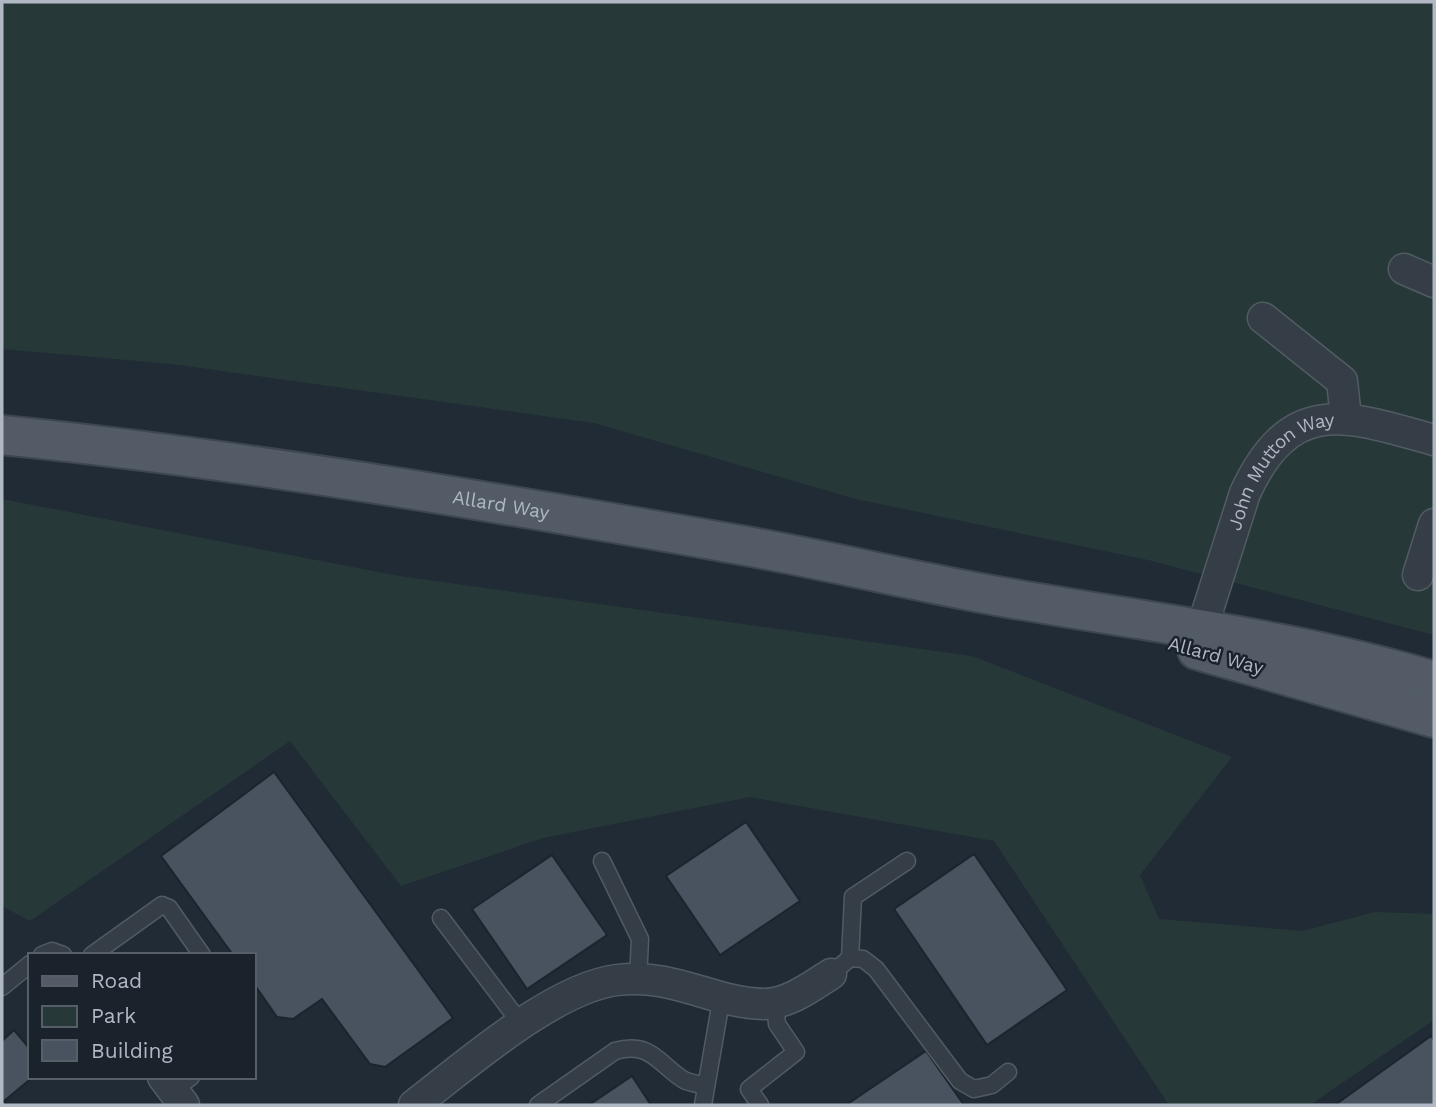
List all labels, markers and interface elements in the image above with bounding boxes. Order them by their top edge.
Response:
street label: John Mutton Way [1223,408,1335,533]
street label: Allard Way [451,485,551,524]
street label: Allard Way [1166,632,1266,679]
legend [28,953,256,1079]
text: Road [91,968,142,993]
text: Park [91,1003,136,1028]
text: Building [91,1038,173,1063]

